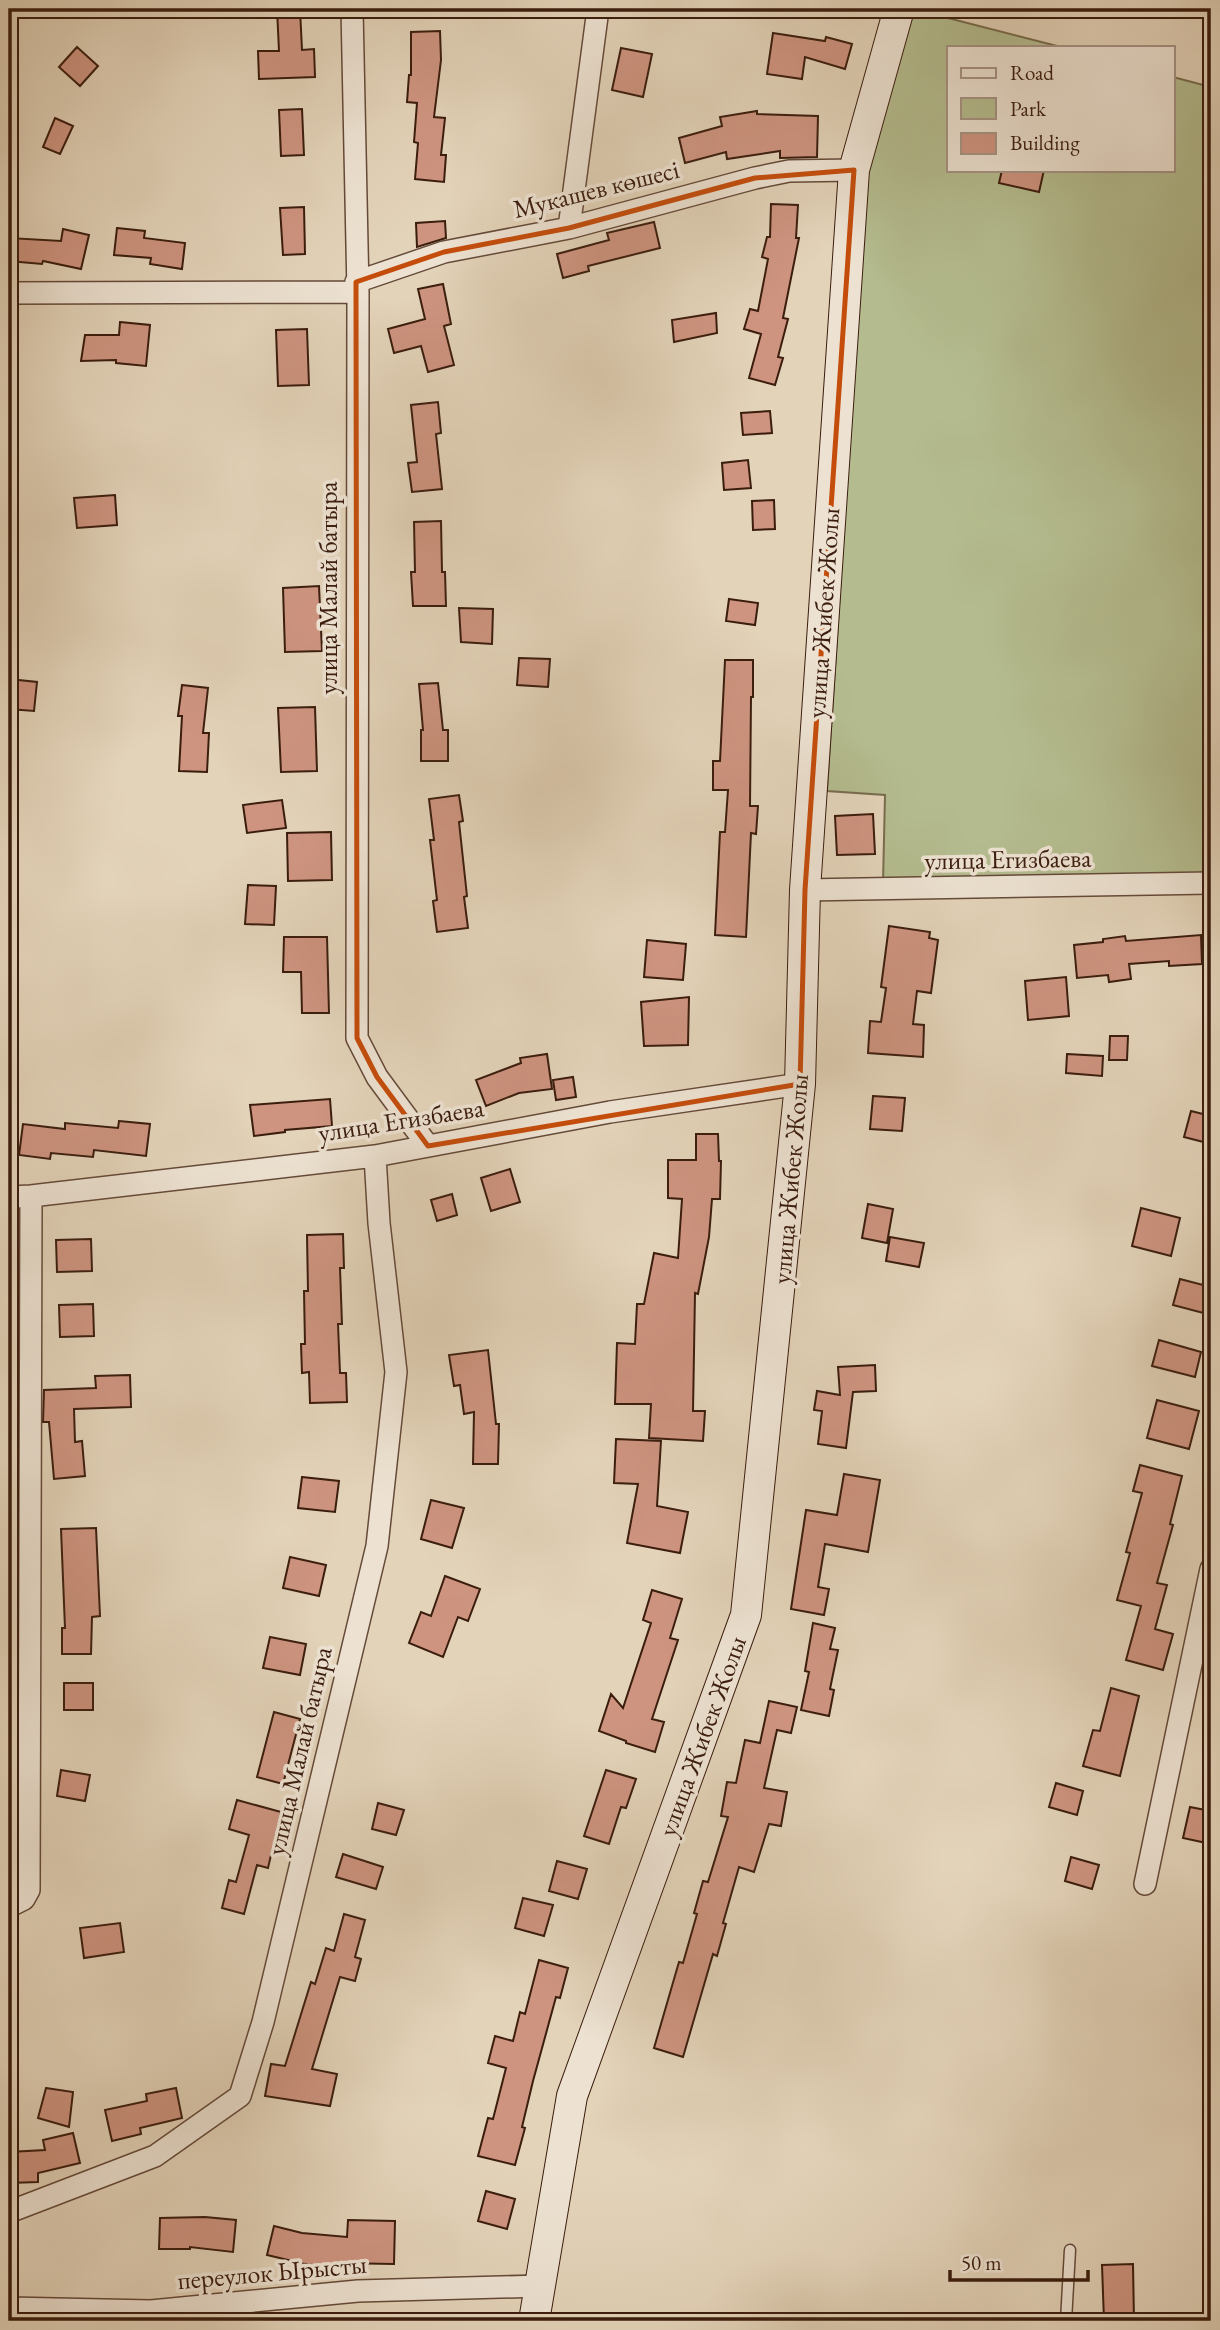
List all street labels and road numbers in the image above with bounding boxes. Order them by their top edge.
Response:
street label: Мукашев көшесі [509,152,683,226]
street label: улица Малай батыра [311,481,345,695]
street label: улица Жибек Жолы [799,507,847,719]
street label: улица Егизбаева [924,841,1092,877]
street label: улица Жибек Жолы [764,1072,816,1286]
street label: улица Егизбаева [316,1090,487,1150]
street label: улица Жибек Жолы [650,1631,754,1841]
street label: улица Малай батыра [258,1643,340,1859]
street label: переулок Ырысты [176,2247,368,2297]

